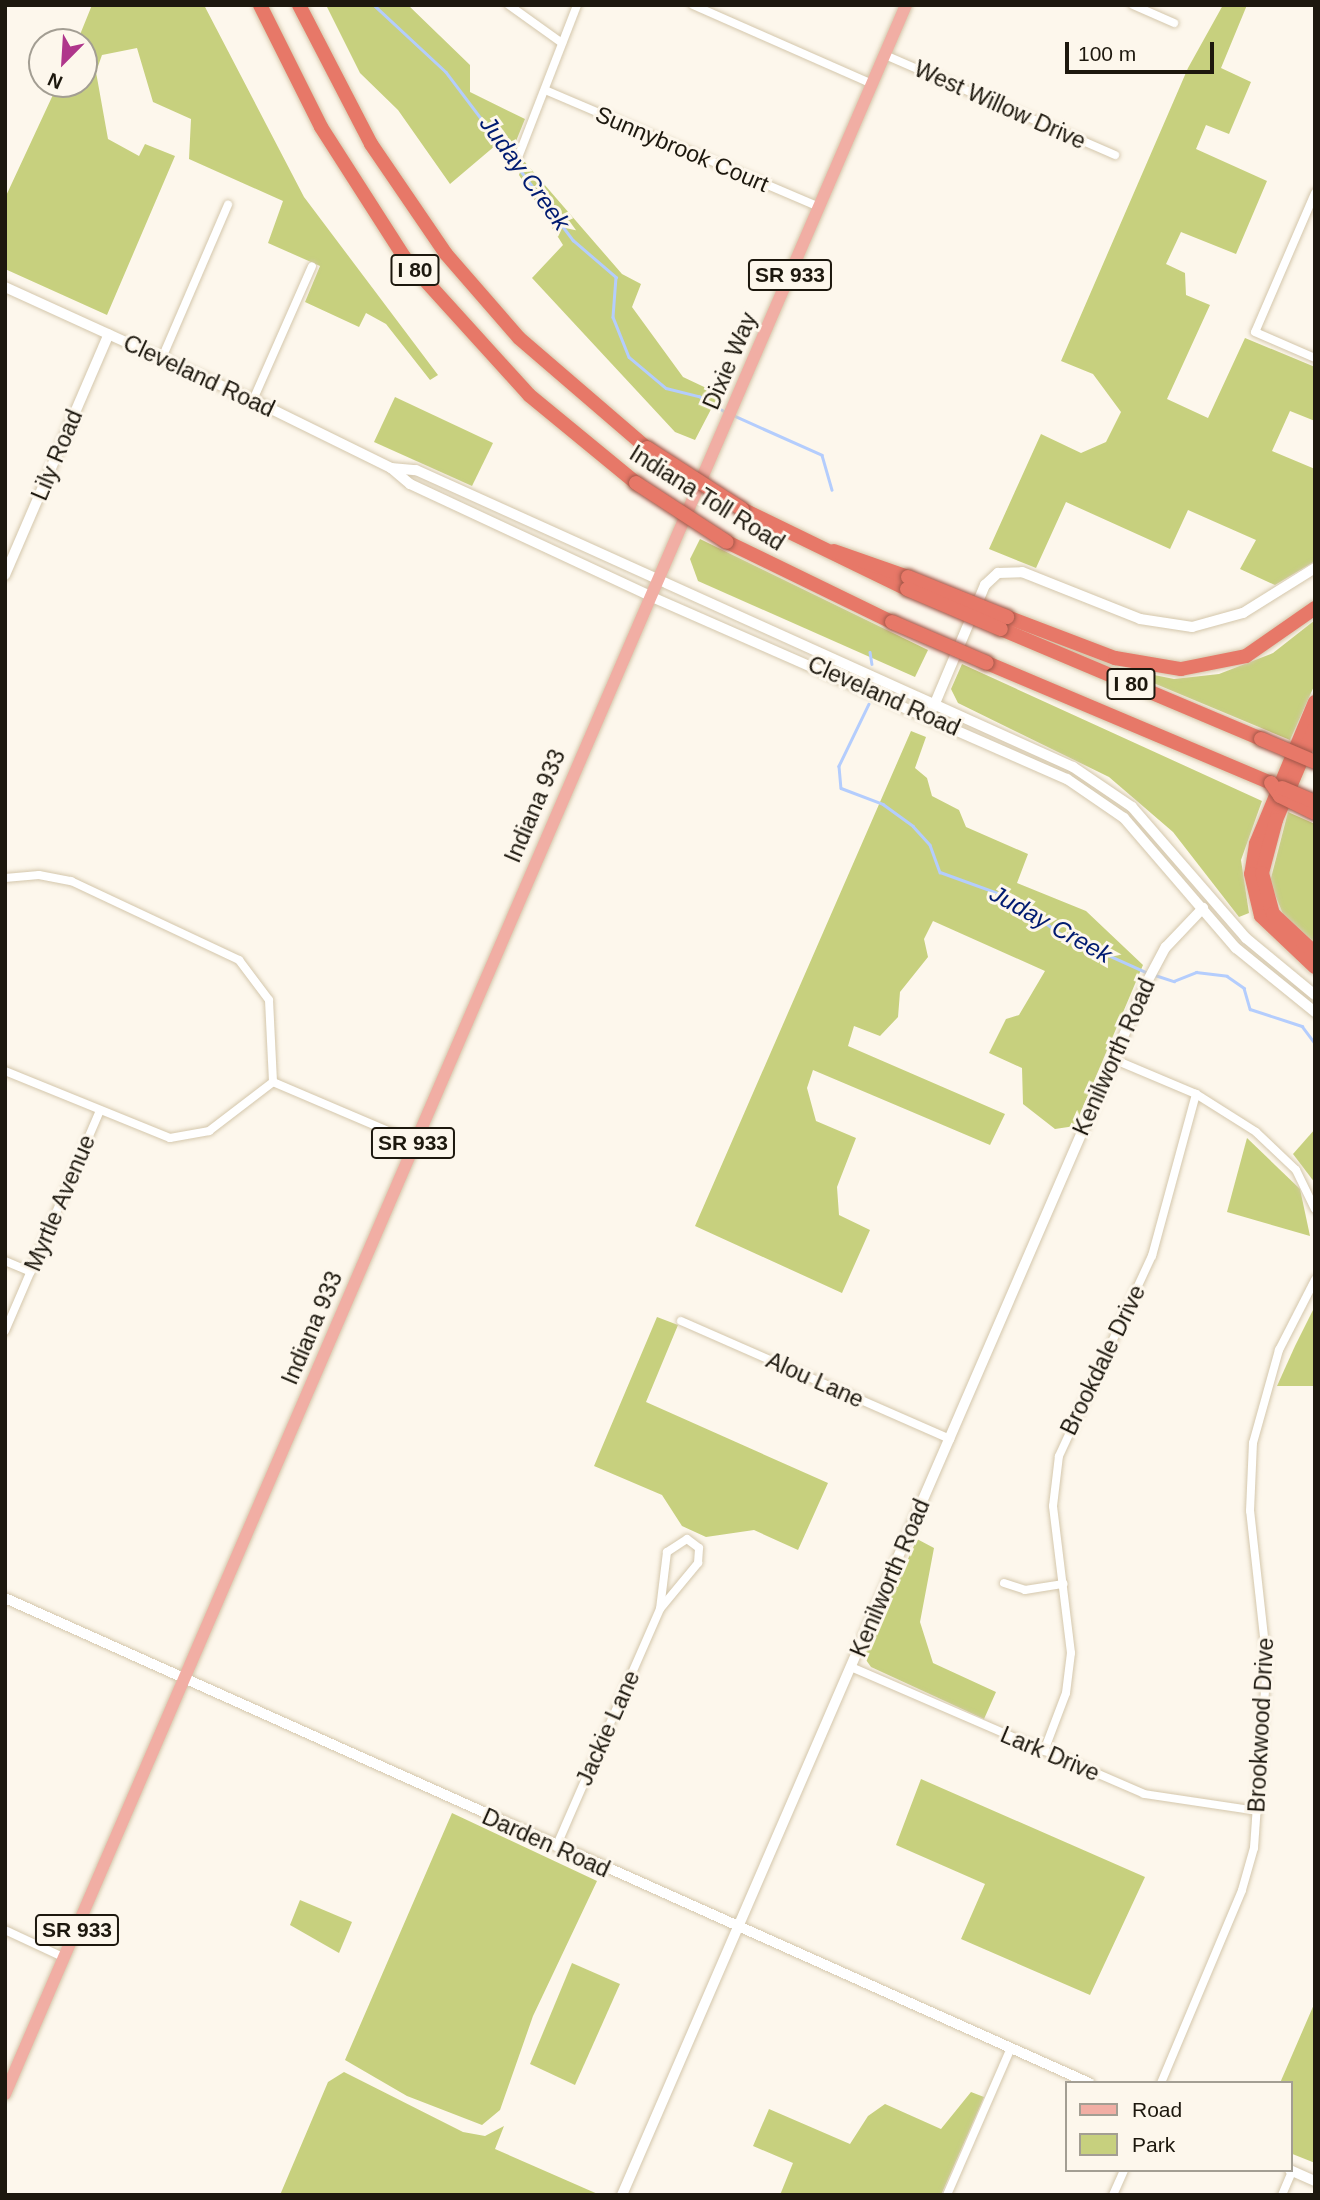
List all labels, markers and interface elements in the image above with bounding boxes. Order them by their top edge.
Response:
north arrow [28,28,98,98]
scale bar [1068,28,1217,72]
text: 100 m [1078,42,1136,65]
street label: West Willow Drive [910,55,1090,155]
text: N [45,68,66,93]
street label: Sunnybrook Court [591,100,773,198]
water label: Juday Creek [474,110,576,236]
road number: I 80 [389,252,441,288]
road number: SR 933 [746,258,834,292]
street label: Dixie Way [697,308,763,414]
street label: Cleveland Road [119,329,279,423]
street label: Lily Road [26,405,88,505]
street label: Indiana Toll Road [624,439,790,557]
street label: Cleveland Road [804,650,964,742]
road number: I 80 [1105,666,1157,702]
street label: Indiana 933 [499,745,571,867]
water label: Juday Creek [985,879,1117,969]
street label: Kenilworth Road [1067,974,1161,1140]
road number: SR 933 [369,1126,457,1160]
street label: Myrtle Avenue [19,1130,101,1276]
street label: Indiana 933 [276,1267,348,1389]
street label: Brookdale Drive [1055,1280,1151,1440]
street label: Alou Lane [762,1346,868,1414]
street label: Kenilworth Road [844,1495,936,1661]
street label: Brookwood Drive [1243,1637,1279,1813]
street label: Jackie Lane [570,1666,646,1790]
street label: Lark Drive [996,1721,1104,1787]
street label: Darden Road [478,1803,614,1883]
road number: SR 933 [33,1912,121,1948]
legend [1064,2081,1292,2172]
text: Road [1132,2098,1182,2121]
text: Park [1132,2133,1175,2156]

